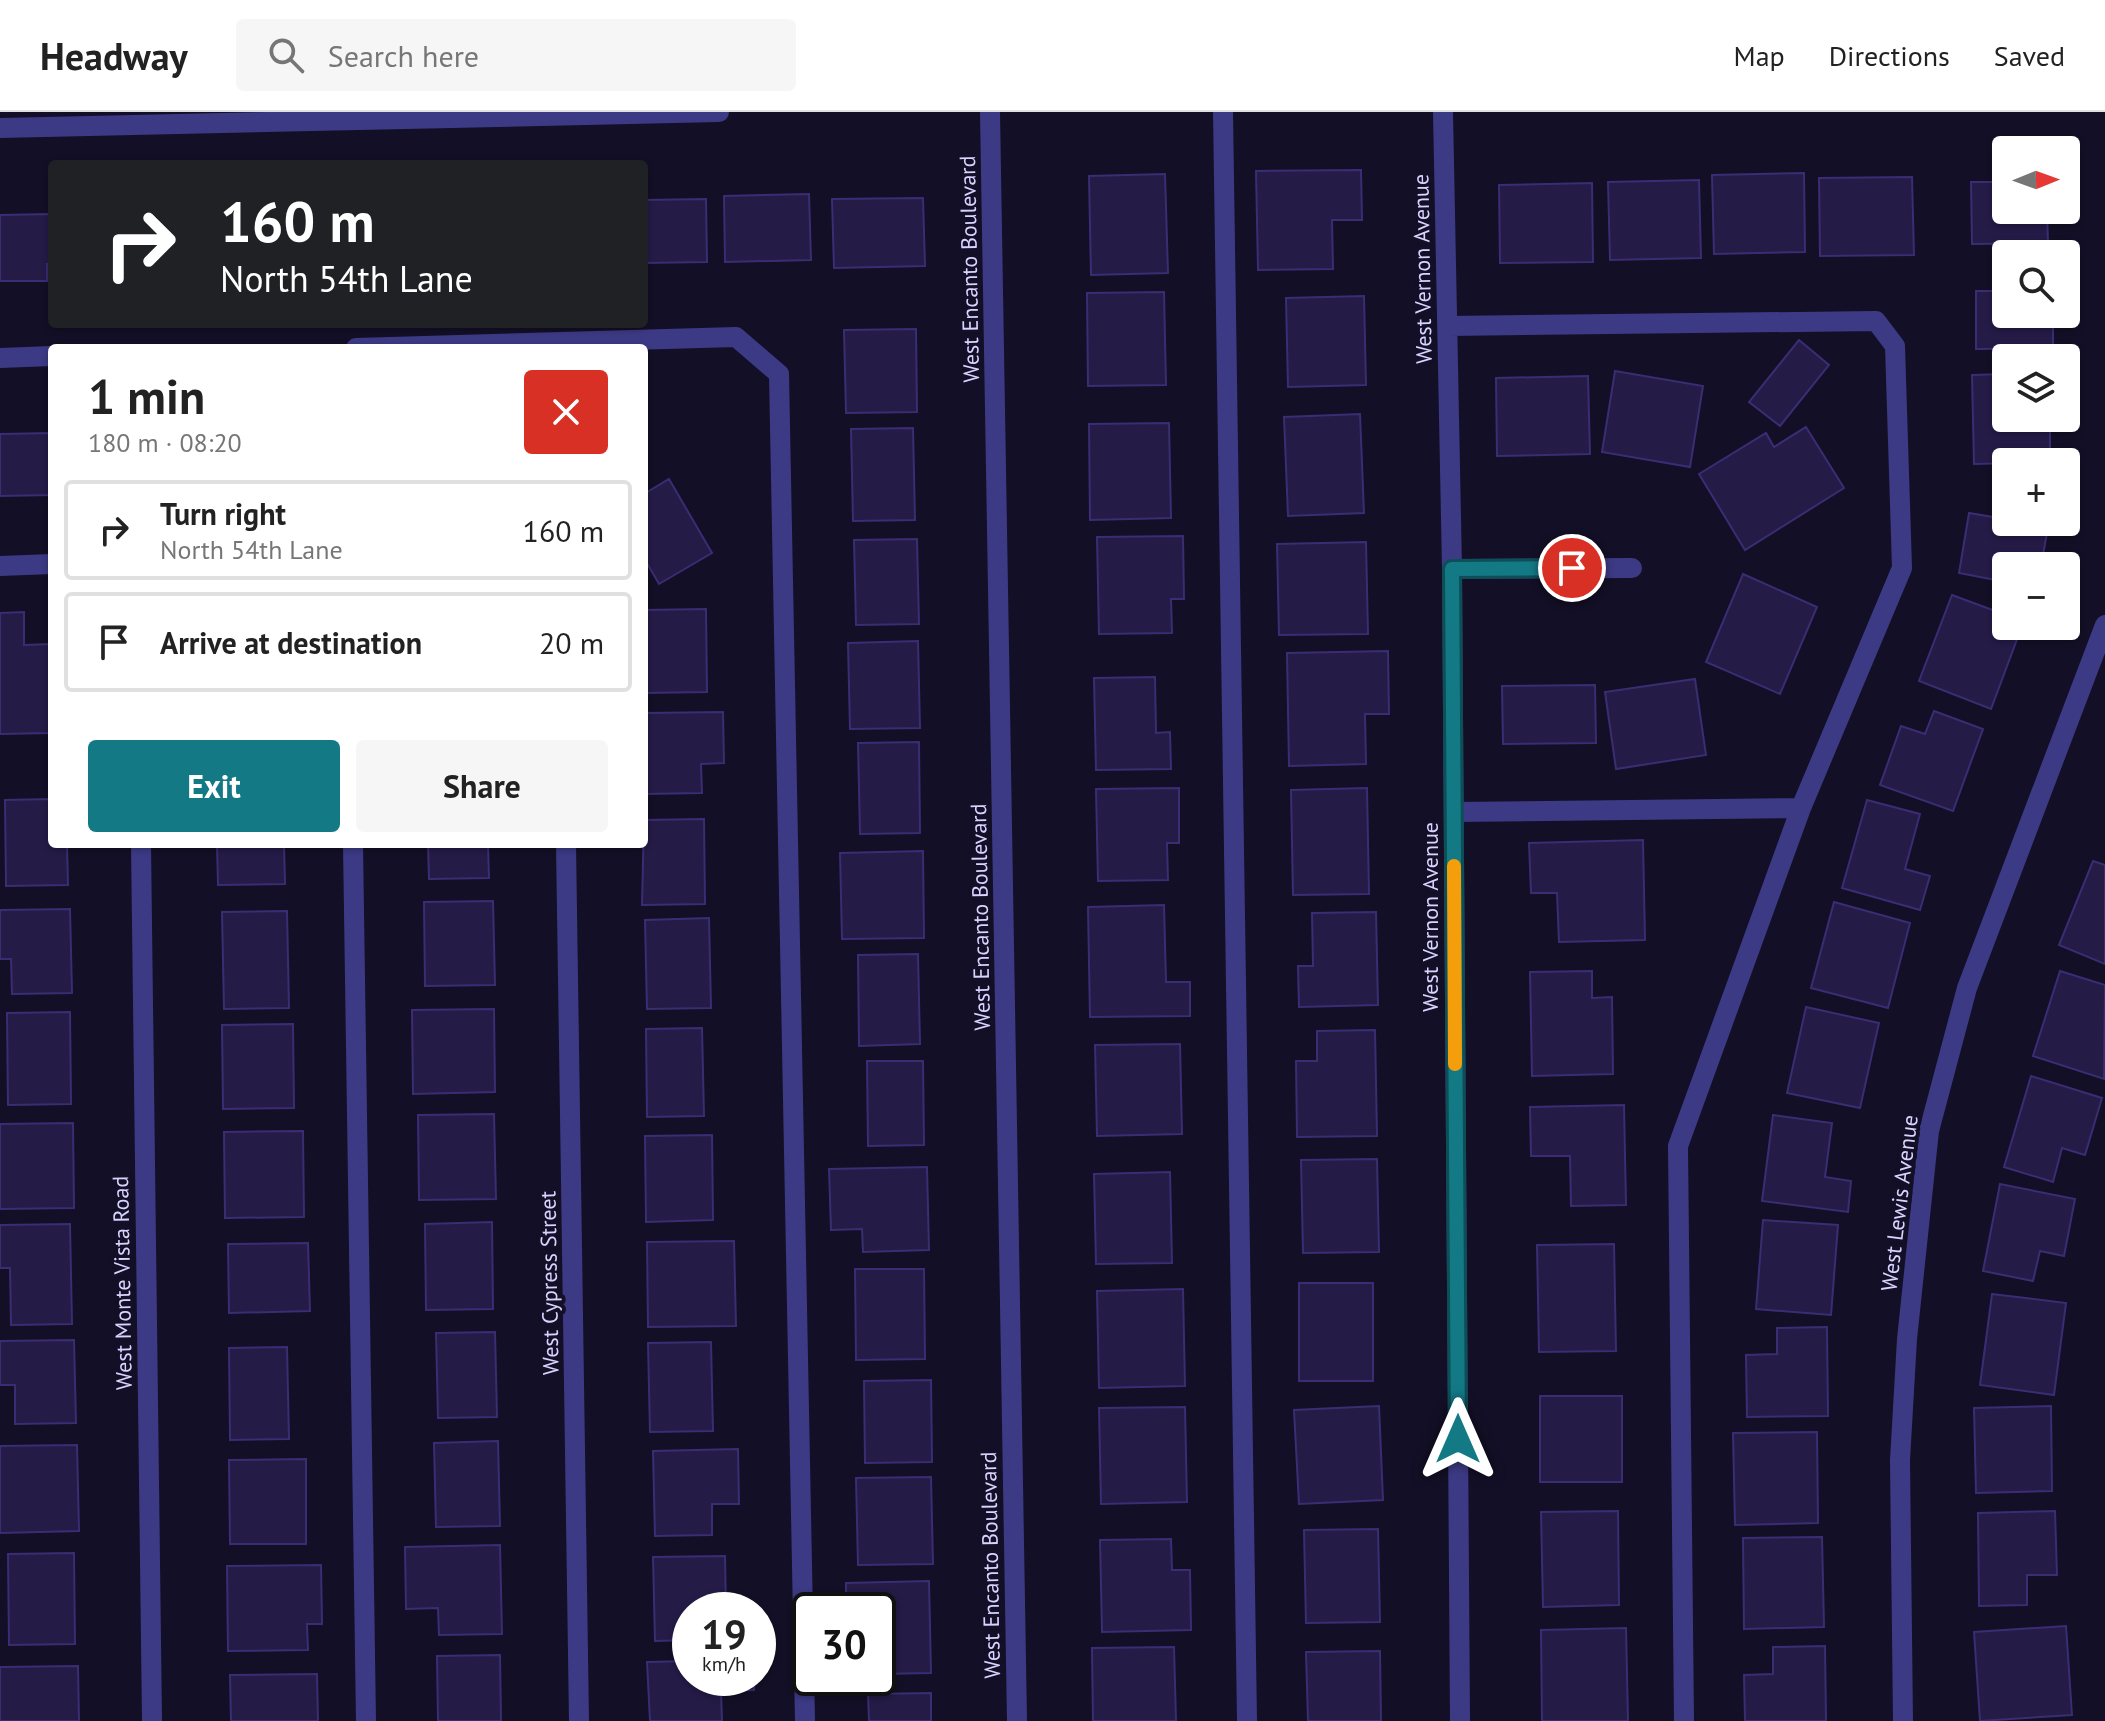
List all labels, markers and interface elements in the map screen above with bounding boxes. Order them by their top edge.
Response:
search box [236,19,796,91]
text: Headway [40,31,188,80]
icon: search [264,33,308,77]
text: Search here [328,36,479,75]
text: Map [1734,37,1785,74]
text: Directions [1829,37,1950,74]
text: Saved [1994,37,2065,74]
north arrow [1992,136,2080,224]
map controls [1992,136,2080,640]
street label: West Encanto Boulevard [953,155,985,383]
street label: West Vernon Avenue [1406,174,1438,364]
text: 160 m [220,185,375,257]
icon: right [88,192,192,296]
button: search [1992,240,2080,328]
text: North 54th Lane [220,255,473,302]
button: layers [1992,344,2080,432]
text: 1 min [88,365,205,427]
button: close [524,370,608,454]
text: 180 m · 08:20 [88,426,242,459]
button: + [1992,448,2080,536]
text: Turn right [160,494,286,533]
icon: right [92,508,136,552]
text: 160 m [523,511,604,550]
text: North 54th Lane [160,533,343,566]
pin [1538,534,1606,602]
icon: arrive [1550,546,1594,590]
button: − [1992,552,2080,640]
icon: arrive [92,620,136,664]
text: Arrive at destination [160,623,422,662]
text: 20 m [539,623,604,662]
button: Exit [88,740,340,832]
button: Share [356,740,608,832]
street label: West Encanto Boulevard [964,803,996,1031]
street label: West Vernon Avenue [1416,822,1444,1012]
street label: West Lewis Avenue [1874,1113,1924,1293]
street label: West Monte Vista Road [106,1176,138,1390]
street label: West Cypress Street [533,1190,565,1375]
position arrow [1416,1397,1500,1481]
street label: West Encanto Boulevard [974,1451,1006,1679]
speed limit sign: 30 [792,1592,896,1696]
text: 19 [701,1608,747,1660]
text: km/h [702,1651,746,1677]

